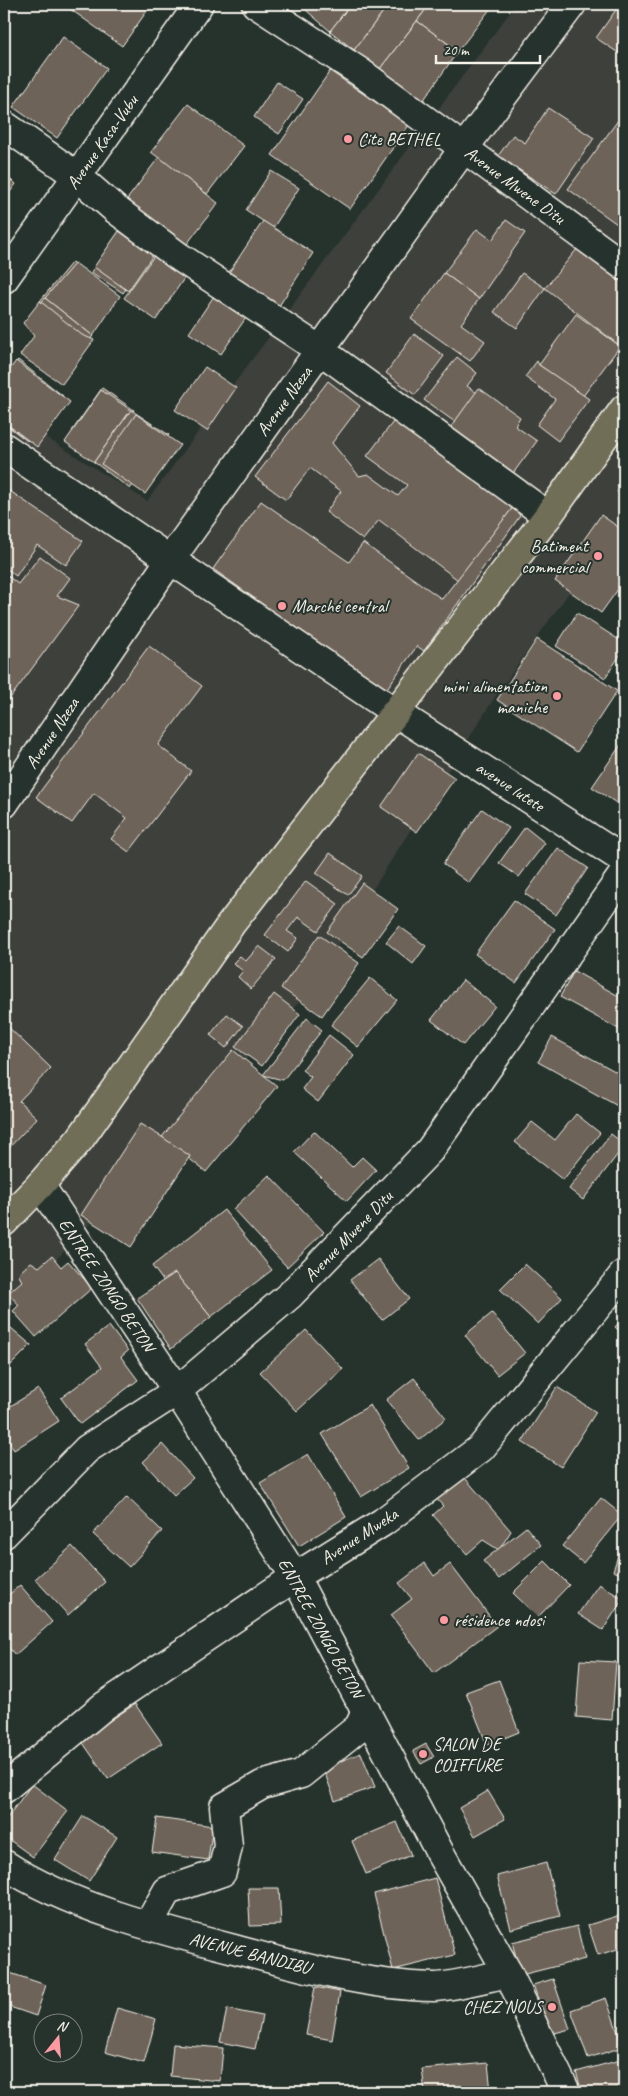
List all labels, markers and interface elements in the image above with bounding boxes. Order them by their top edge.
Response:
scale bar [436,32,539,64]
text: 20 m [443,41,470,60]
street label: Avenue Kasa-Vubu [61,89,143,193]
place label: Cite BETHEL [358,128,441,150]
marker: Cite BETHEL [342,133,354,145]
street label: Avenue Mwene Ditu [461,141,570,230]
street label: Avenue Nzeza [251,360,318,440]
place label: Batiment commercial [521,535,591,578]
marker: Batiment commercial [592,550,604,562]
place label: Marché central [292,595,390,617]
marker: Marché central [276,600,288,612]
place label: mini alimentation maniche [443,675,548,718]
marker: mini alimentation maniche [551,690,563,702]
street label: Avenue Nzeza [20,692,85,773]
street label: avenue lutete [471,756,549,817]
street label: Avenue Mwene Ditu [299,1185,398,1286]
street label: ENTREE ZONGO BETON [54,1214,161,1358]
street label: Avenue Mweka [316,1502,403,1569]
street label: ENTREE ZONGO BETON [273,1554,370,1704]
place label: résidence ndosi [454,1609,547,1631]
marker: résidence ndosi [438,1614,450,1626]
place label: SALON DE COIFFURE [433,1733,505,1776]
marker: SALON DE COIFFURE [417,1748,429,1760]
street label: AVENUE BANDIBU [187,1927,316,1979]
place label: CHEZ NOUS [463,1996,544,2018]
marker: CHEZ NOUS [546,2001,558,2013]
north arrow [32,2014,82,2064]
text: N [55,2017,71,2036]

